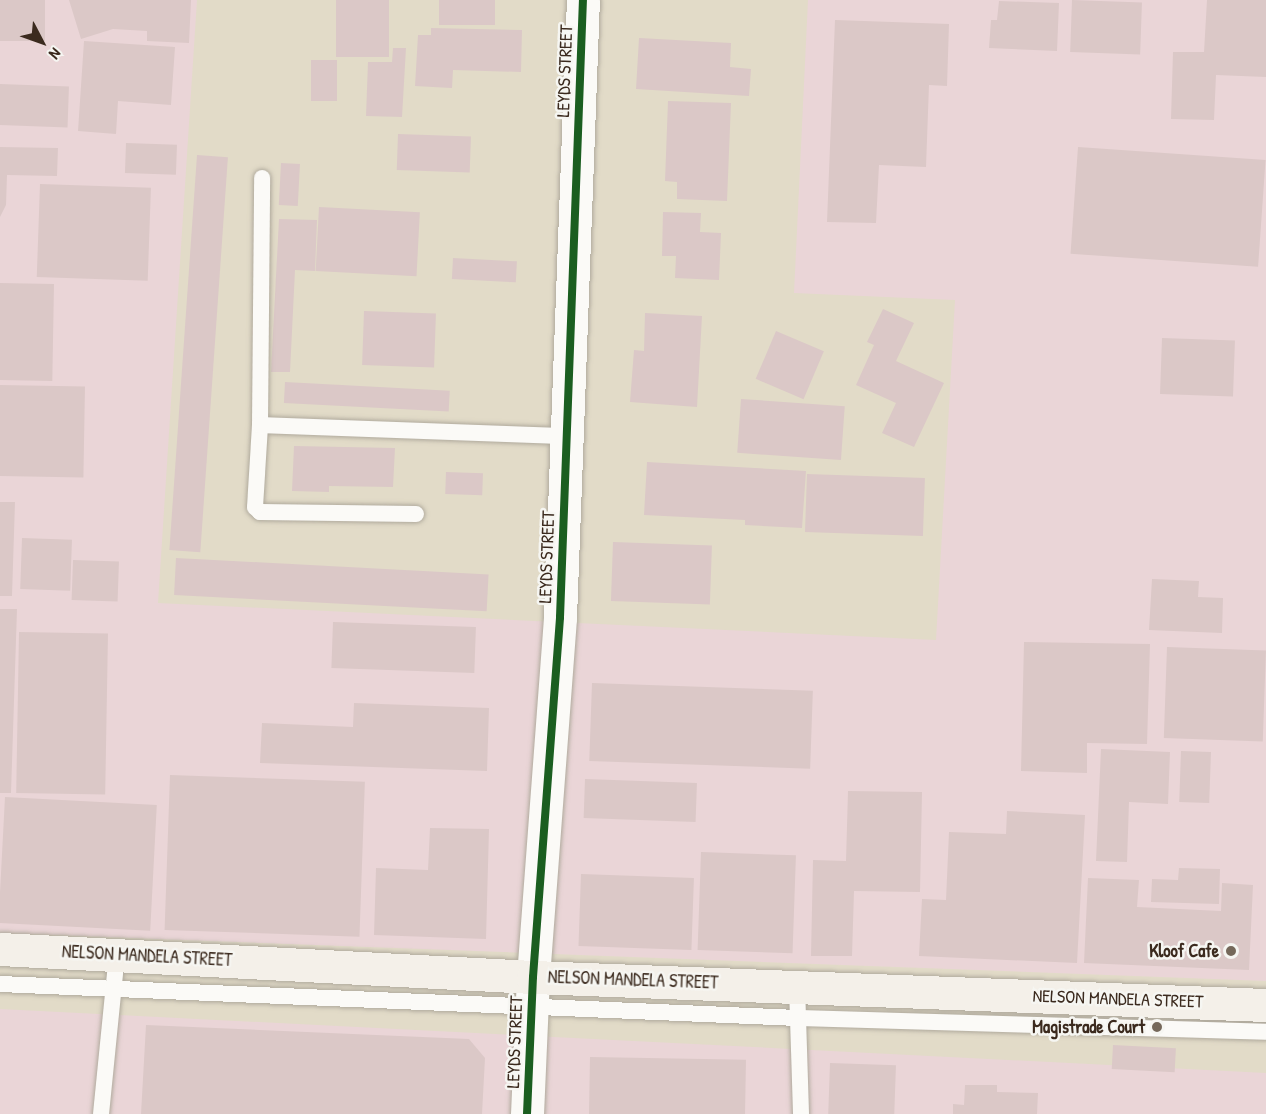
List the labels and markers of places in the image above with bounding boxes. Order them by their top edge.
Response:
place label: Kloof Cafe [1149,940,1219,962]
marker: Kloof Cafe [1224,944,1238,958]
place label: Magistrade Court [1032,1016,1145,1038]
marker: Magistrade Court [1150,1020,1164,1034]

